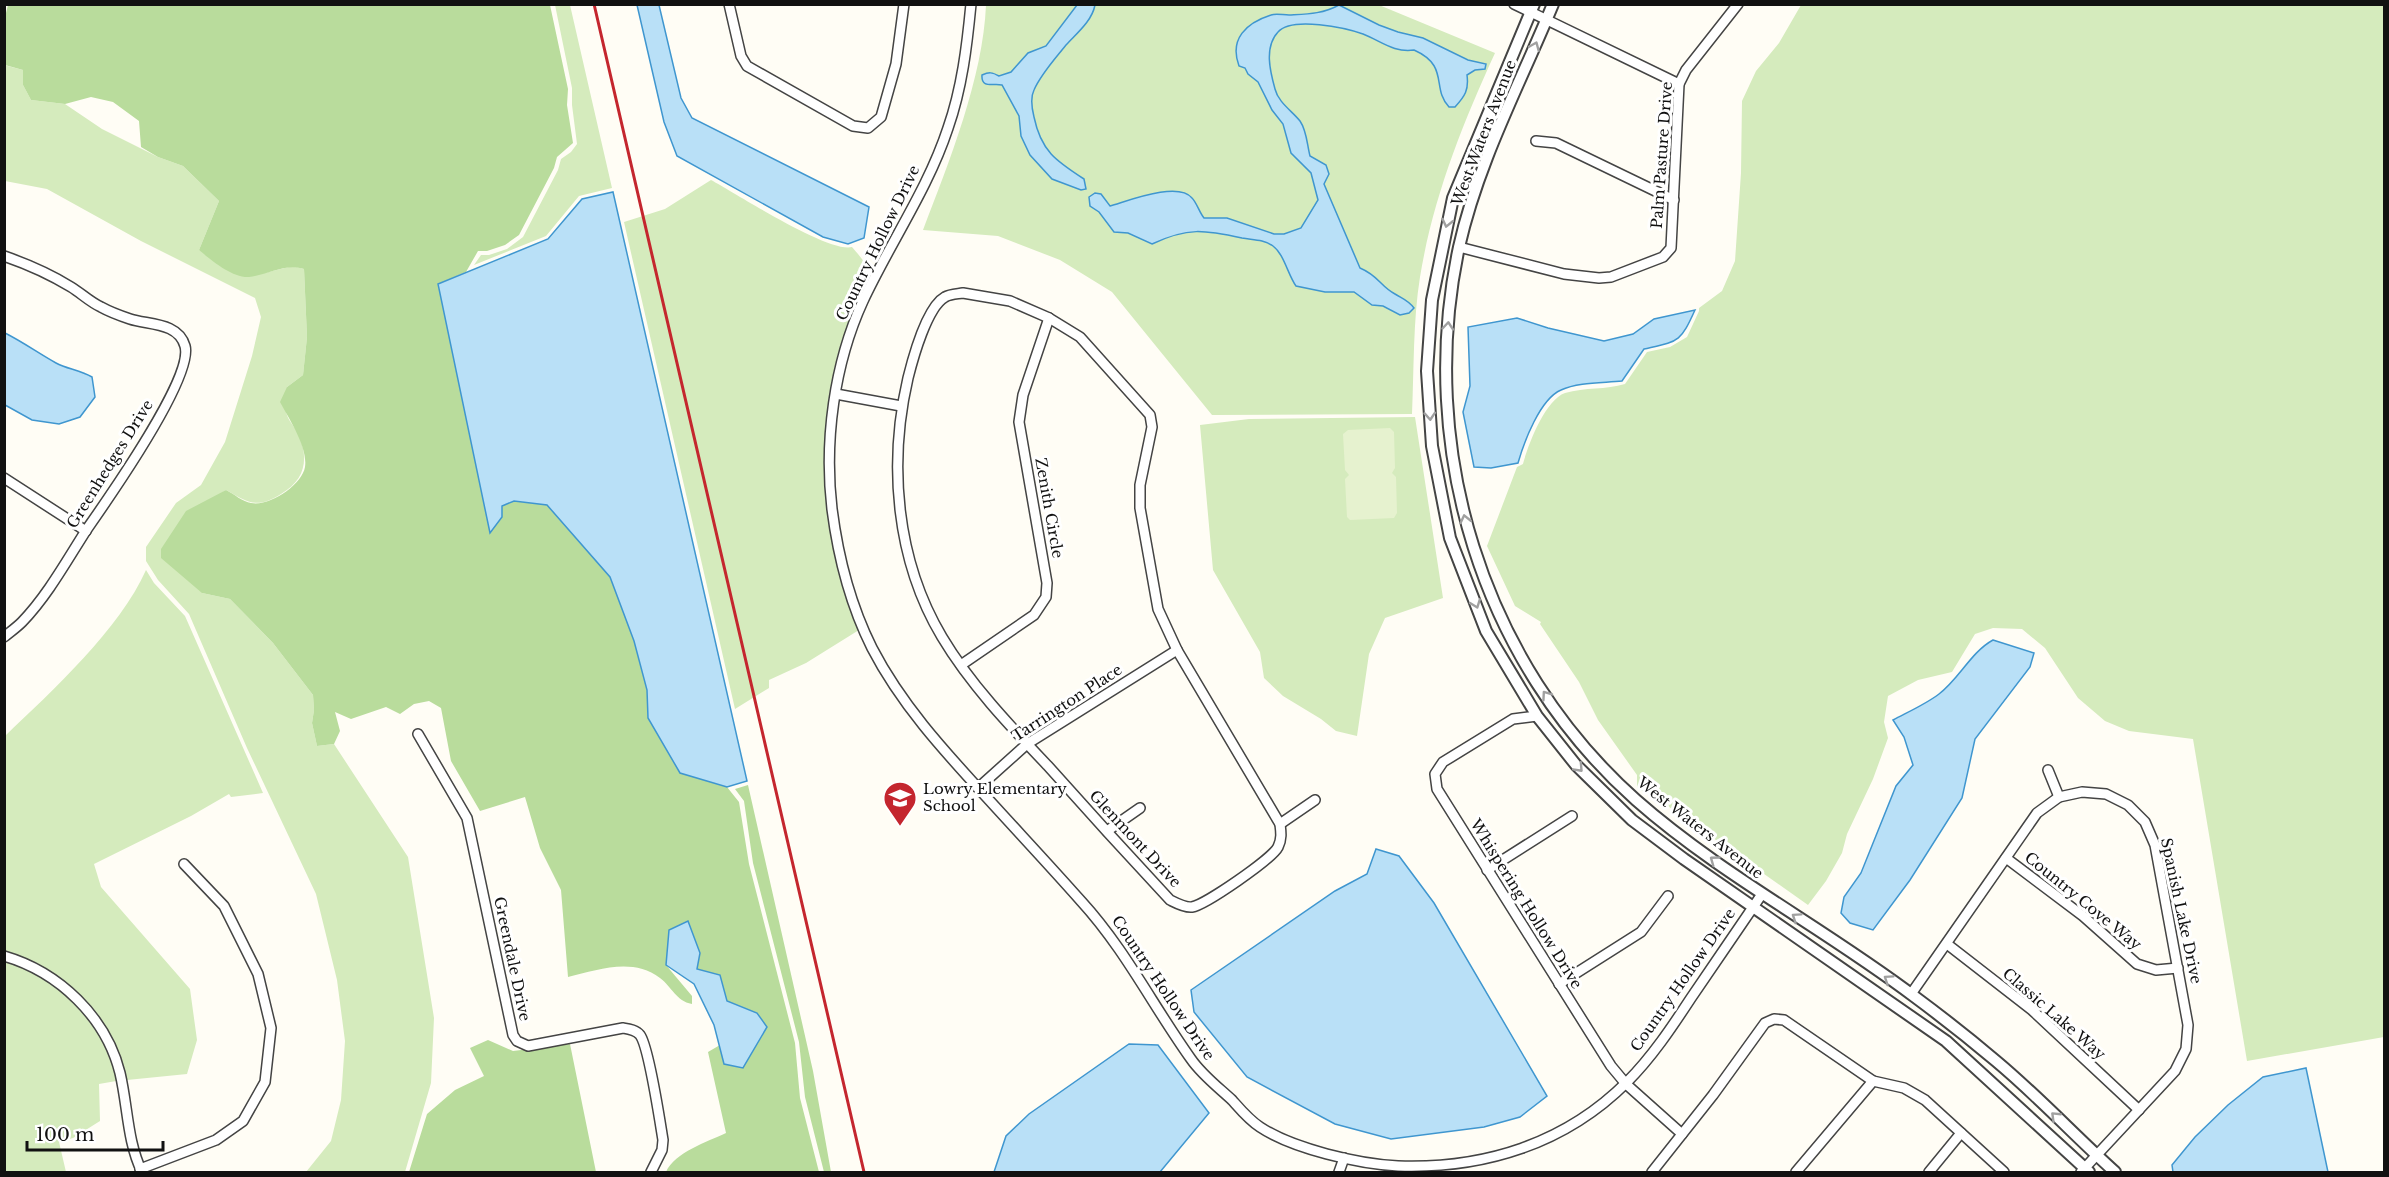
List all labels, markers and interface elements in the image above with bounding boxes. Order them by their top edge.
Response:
one-way arrow [1528,41,1540,52]
street label: West Waters Avenue [1447,57,1520,209]
street label: Palm Pasture Drive [1647,81,1676,229]
street label: Country Hollow Drive [832,162,923,324]
one-way arrow [1442,217,1455,227]
one-way arrow [1442,321,1455,330]
street label: Greenhedges Drive [62,396,157,532]
one-way arrow [1423,411,1436,420]
street label: Zenith Circle [1031,456,1068,560]
one-way arrow [1459,514,1472,524]
one-way arrow [1468,598,1481,609]
street label: Tarrington Place [1008,660,1125,745]
one-way arrow [1542,691,1553,702]
one-way arrow [1572,761,1583,772]
street label: West Waters Avenue [1633,772,1767,883]
place label: Lowry Elementary School [923,779,1067,815]
school or university icon: Lowry Elementary School [882,780,918,827]
street label: Glenmont Drive [1085,786,1185,891]
street label: Whispering Hollow Drive [1466,814,1587,992]
street label: Spanish Lake Drive [2157,836,2206,986]
street label: Country Cove Way [2021,848,2146,954]
one-way arrow [1710,856,1721,867]
street label: Greendale Drive [490,895,535,1023]
street label: Country Hollow Drive [1626,904,1739,1055]
street label: Country Hollow Drive [1108,912,1219,1064]
one-way arrow [1792,913,1803,924]
street label: Classic Lake Way [1999,964,2110,1064]
one-way arrow [1884,974,1894,986]
one-way arrow [2051,1112,2062,1123]
scale bar [27,1114,164,1152]
text: 100 m [36,1124,94,1146]

